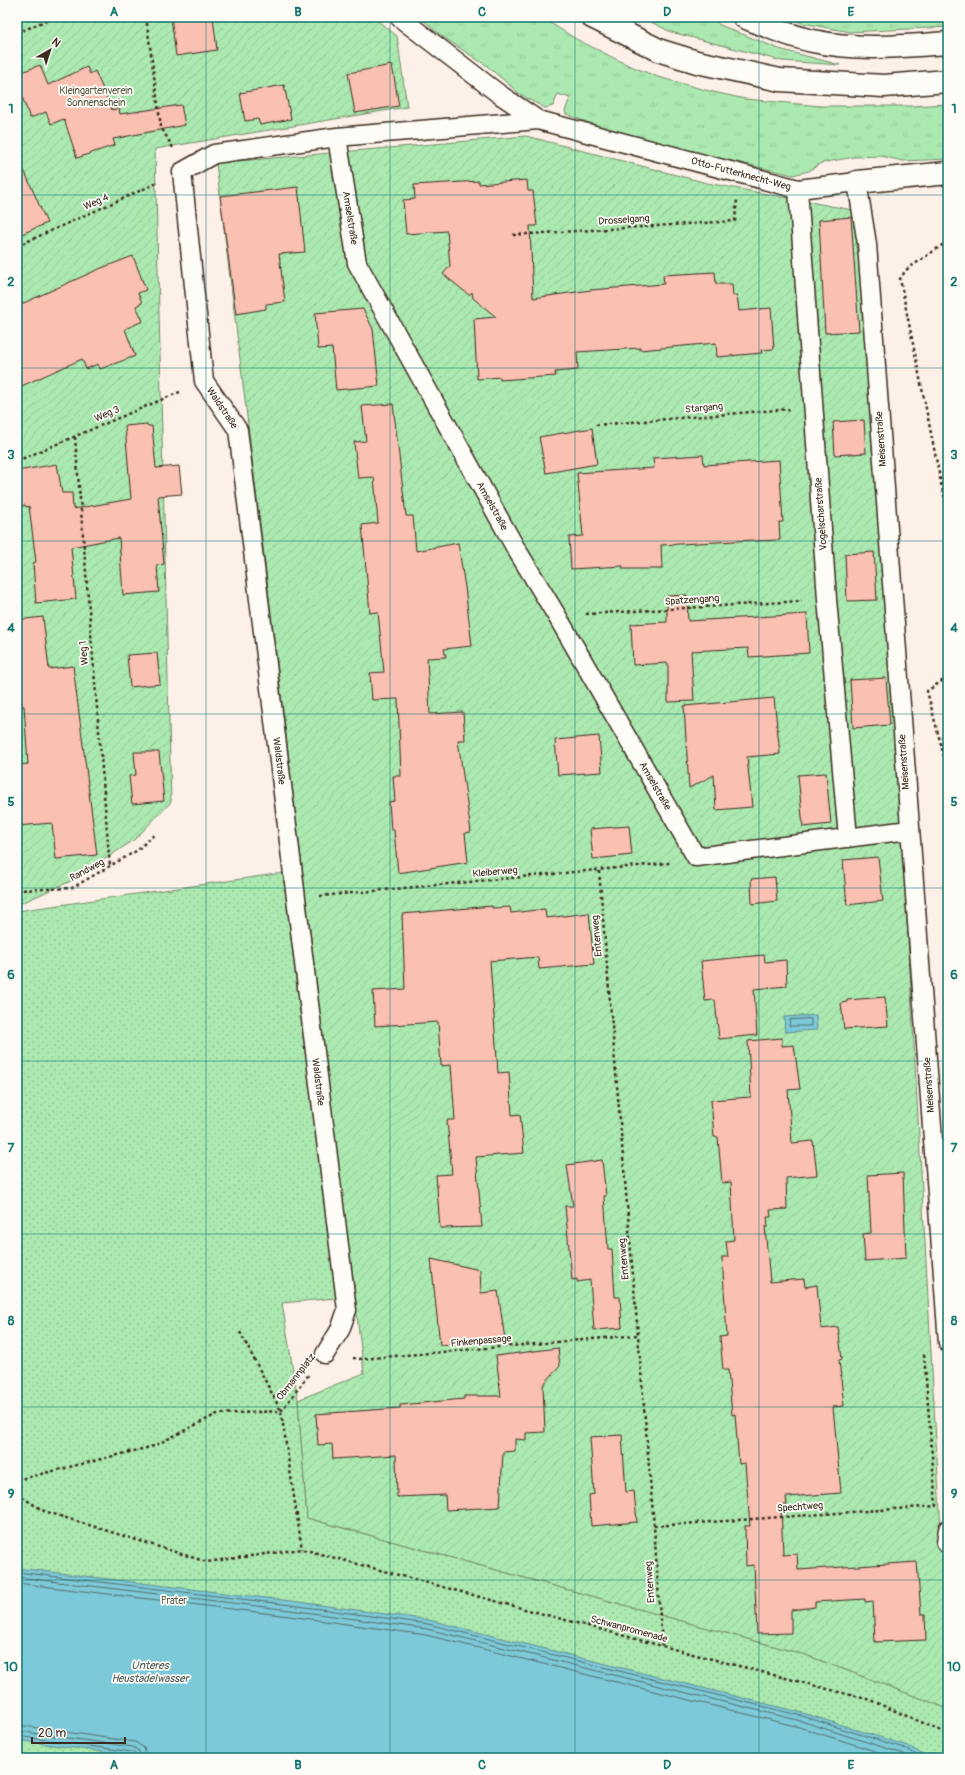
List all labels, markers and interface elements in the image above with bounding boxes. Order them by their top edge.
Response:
text: A [110,4,119,20]
text: B [294,4,302,20]
text: C [478,4,486,20]
text: D [663,4,671,20]
text: E [848,4,855,20]
north arrow [30,30,70,70]
text: N [49,35,63,50]
park label: Kleingartenverein Sonnenschein [59,85,133,109]
text: 1 [8,101,14,117]
text: 1 [951,101,957,117]
street label: Otto-Futterknecht-Weg [690,155,792,193]
street label: Amselstraße [340,190,360,246]
street label: Weg 4 [81,191,111,213]
street label: Drosselgang [598,212,650,228]
text: 2 [7,274,15,290]
text: 2 [950,274,958,290]
street label: Waldstraße [204,385,240,431]
street label: Stargang [684,400,724,416]
street label: Weg 3 [93,403,122,425]
street label: Meisenstraße [873,411,889,467]
text: 3 [7,447,15,463]
text: 3 [950,447,958,463]
street label: Vogelscharstraße [812,477,830,551]
street label: Amselstraße [474,480,510,533]
street label: Spatzengang [664,592,720,608]
text: 4 [7,620,15,636]
text: 4 [950,620,958,636]
street label: Weg 1 [77,640,91,666]
street label: Meisenstraße [896,734,912,790]
street label: Waldstraße [270,737,288,785]
street label: Amselstraße [636,760,674,812]
text: 5 [7,794,15,810]
text: 5 [950,794,958,810]
street label: Randweg [68,856,106,884]
street label: Kleiberweg [472,864,518,880]
street label: Entenweg [589,915,605,957]
text: 6 [7,967,15,983]
text: 6 [950,967,958,983]
street label: Meisenstraße [921,1057,937,1113]
street label: Waldstraße [309,1058,327,1106]
text: 7 [8,1140,15,1156]
text: 7 [951,1140,958,1156]
street label: Entenweg [616,1238,632,1280]
text: 8 [8,1313,15,1329]
text: 8 [951,1313,958,1329]
street label: Finkenpassage [450,1332,512,1350]
street label: Obmannplatz [274,1351,318,1403]
text: 9 [8,1486,15,1502]
text: 9 [951,1486,958,1502]
street label: Spechtweg [777,1499,823,1515]
street label: Entenweg [643,1561,657,1603]
park label: Prater [161,1595,187,1607]
street label: Schwanpromenade [589,1613,669,1645]
text: 10 [4,1659,18,1675]
water label: Unteres Heustadelwasser [111,1659,191,1685]
text: 10 [947,1659,961,1675]
scale bar [32,1719,125,1745]
text: 20 m [38,1726,67,1741]
text: A [110,1757,119,1773]
text: B [294,1757,302,1773]
text: C [478,1757,486,1773]
text: D [663,1757,671,1773]
text: E [848,1757,855,1773]

